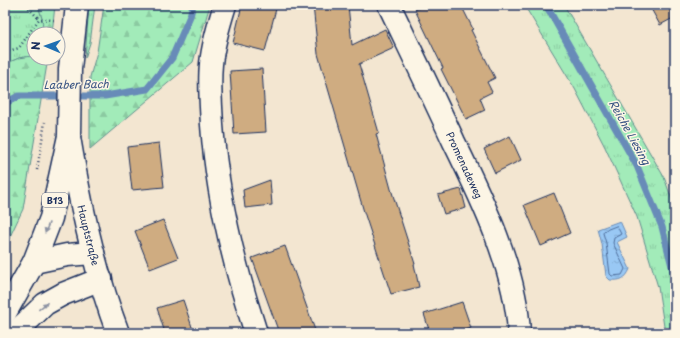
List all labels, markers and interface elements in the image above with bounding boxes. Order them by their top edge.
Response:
north arrow [26,26,66,66]
text: N [27,41,44,50]
water label: Laaber Bach [43,75,109,93]
water label: Reiche Liesing [605,96,655,168]
street label: Promenadeweg [443,129,487,201]
road number: B13 [42,193,68,207]
street label: Hauptstraße [74,203,104,267]
one-way arrow [44,223,50,235]
one-way arrow [38,302,49,310]

